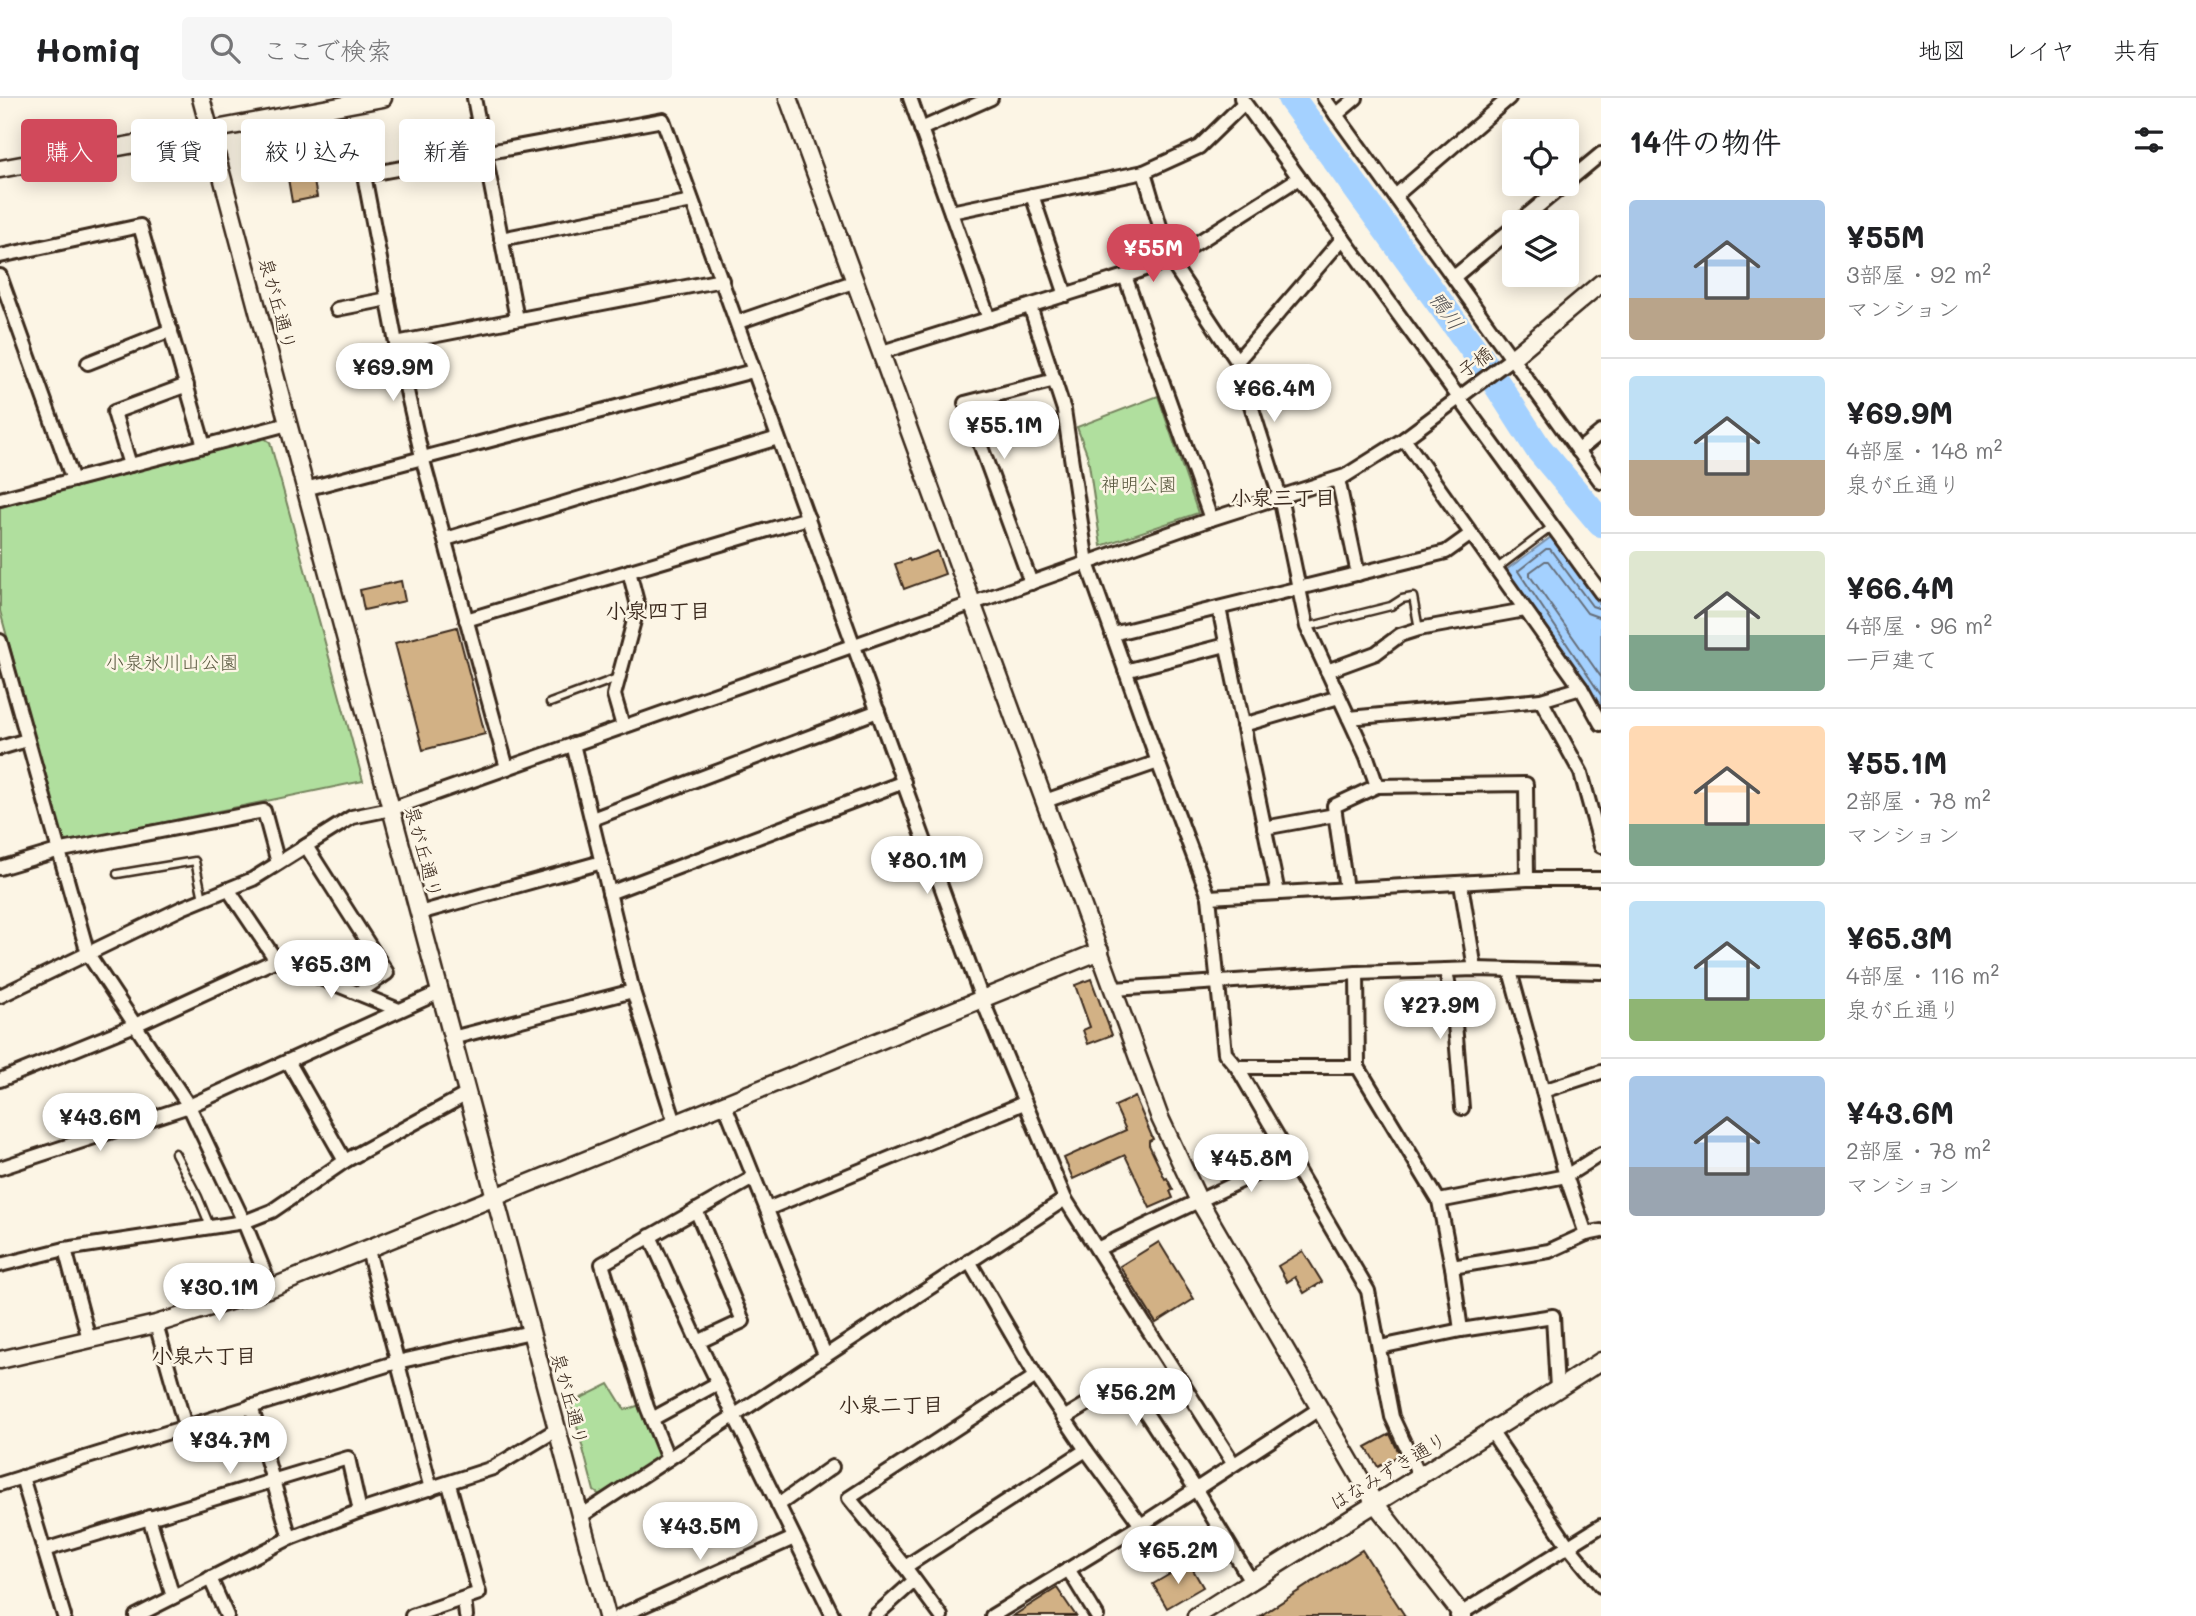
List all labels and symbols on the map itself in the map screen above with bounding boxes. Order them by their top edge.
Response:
pin: ¥55M [1112,225,1194,284]
street label: 泉が丘通り [254,255,303,353]
water label: 鴨川 [1424,285,1470,335]
street label: 子橋 [1452,340,1497,383]
pin: ¥69.9M [336,344,450,403]
pin: ¥66.4M [1217,364,1331,424]
pin: ¥55.1M [947,402,1061,461]
park label: 神明公園 [1101,471,1177,496]
district label: 小泉三丁目 [1231,483,1336,510]
district label: 小泉四丁目 [606,596,711,623]
park label: 小泉氷川山公園 [105,649,239,674]
street label: 泉が丘通り [400,803,449,901]
pin: ¥80.1M [870,836,984,896]
pin: ¥65.3M [274,940,388,1000]
pin: ¥27.9M [1383,982,1497,1041]
pin: ¥43.6M [43,1094,157,1153]
pin: ¥45.8M [1194,1134,1308,1194]
pin: ¥30.1M [162,1264,276,1323]
district label: 小泉六丁目 [152,1341,257,1368]
street label: 泉が丘通り [546,1350,595,1448]
pin: ¥56.2M [1079,1368,1193,1428]
district label: 小泉二丁目 [839,1390,944,1417]
pin: ¥34.7M [173,1416,287,1476]
street label: はなみずき通り [1325,1426,1451,1515]
pin: ¥43.5M [643,1502,757,1562]
pin: ¥65.2M [1121,1526,1235,1586]

